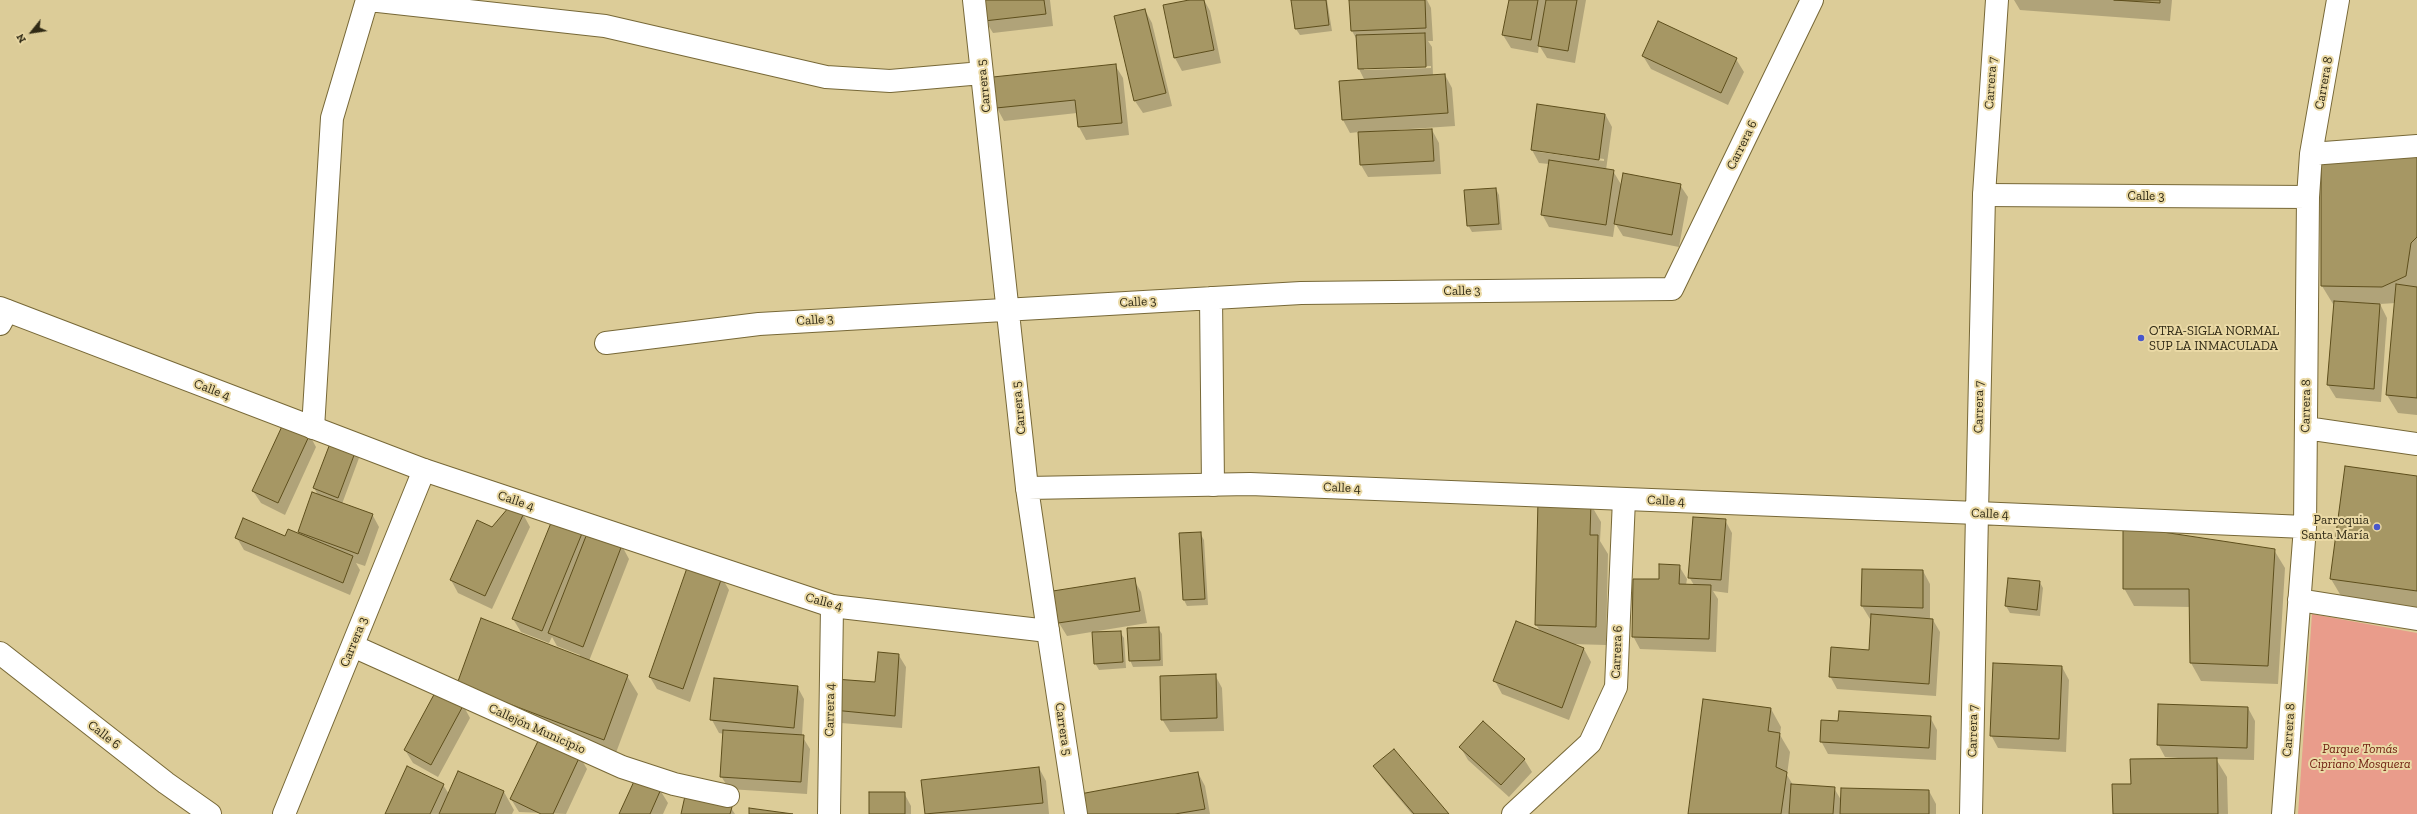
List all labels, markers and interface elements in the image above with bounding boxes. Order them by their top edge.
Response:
north arrow [12,12,52,52]
text: N [13,31,29,45]
street label: Carrera 8 [2312,55,2336,111]
street label: Carrera 7 [1981,56,2001,110]
street label: Carrera 5 [973,59,995,113]
street label: Carrera 6 [1723,118,1761,172]
street label: Calle 3 [2127,188,2165,204]
street label: Calle 3 [1443,283,1481,299]
street label: Calle 3 [1119,293,1157,311]
street label: Calle 3 [796,311,834,329]
place label: OTRA-SIGLA NORMAL SUP LA INMACULADA [2149,323,2279,354]
marker: OTRA-SIGLA NORMAL SUP LA INMACULADA [2136,333,2146,343]
street label: Calle 4 [192,376,232,404]
street label: Carrera 8 [2298,379,2314,433]
street label: Carrera 5 [1008,381,1030,435]
street label: Carrera 7 [1971,381,1987,433]
street label: Calle 4 [1323,480,1361,496]
street label: Calle 4 [496,487,536,515]
street label: Calle 4 [1647,493,1685,509]
street label: Calle 4 [1971,506,2009,522]
place label: Parroquia Santa María [2301,512,2369,543]
marker: Parroquia Santa María [2372,522,2382,532]
street label: Calle 4 [804,590,844,614]
street label: Carrera 3 [337,615,371,669]
street label: Carrera 6 [1608,625,1626,679]
street label: Carrera 4 [822,683,838,737]
street label: Callejón Municipio [486,701,588,757]
street label: Carrera 5 [1051,702,1075,756]
street label: Carrera 8 [2279,703,2299,757]
street label: Carrera 7 [1965,705,1981,757]
street label: Calle 6 [84,717,124,753]
park label: Parque Tomás Cipriano Mosquera [2310,741,2410,772]

